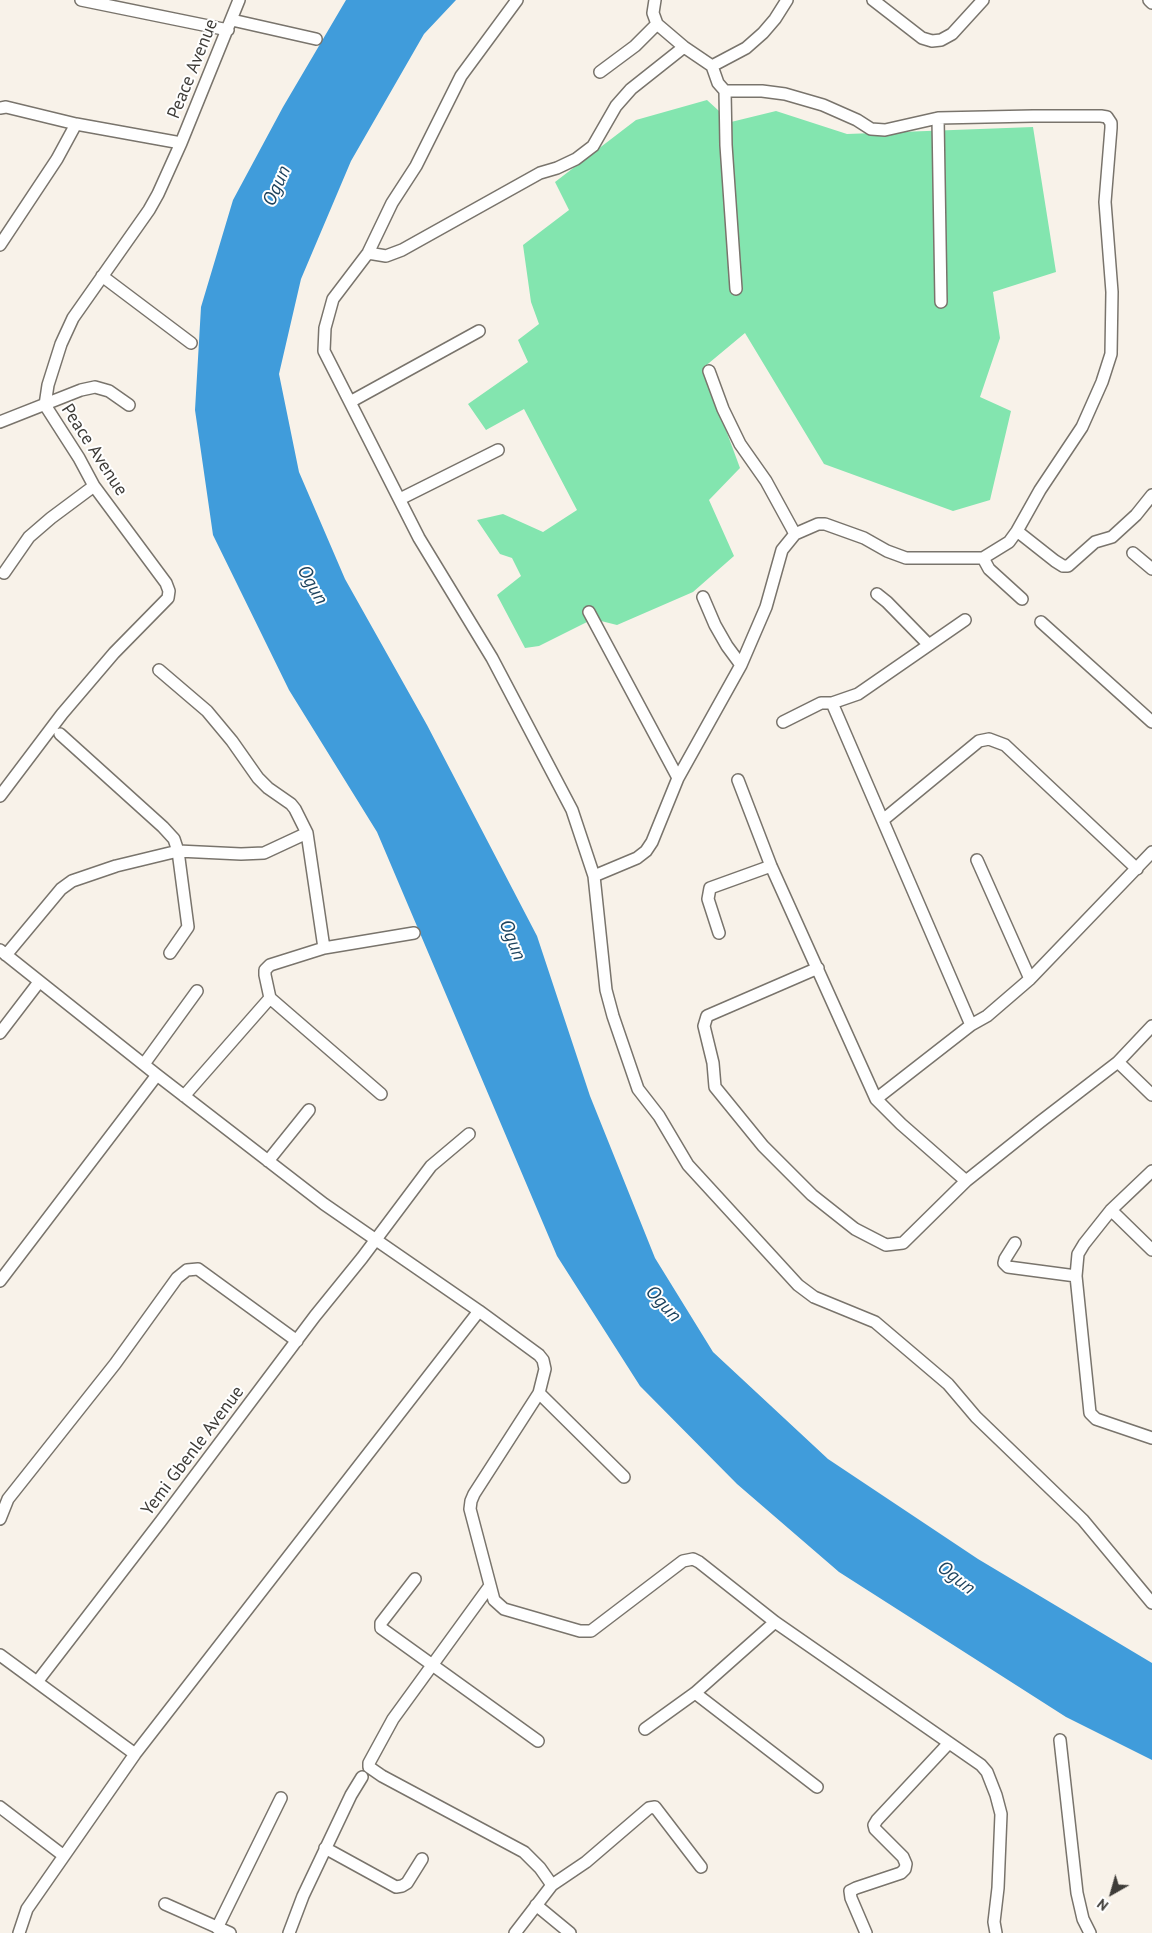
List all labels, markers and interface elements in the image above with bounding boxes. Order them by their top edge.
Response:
street label: Peace Avenue [163,16,223,122]
water label: Ogun [258,162,296,210]
street label: Peace Avenue [56,400,132,500]
water label: Ogun [292,561,332,609]
water label: Ogun [494,916,530,964]
water label: Ogun [640,1281,686,1327]
street label: Yemi Gbenle Avenue [137,1382,249,1520]
water label: Ogun [933,1556,979,1600]
north arrow [1087,1868,1137,1918]
text: N [1094,1895,1112,1915]

